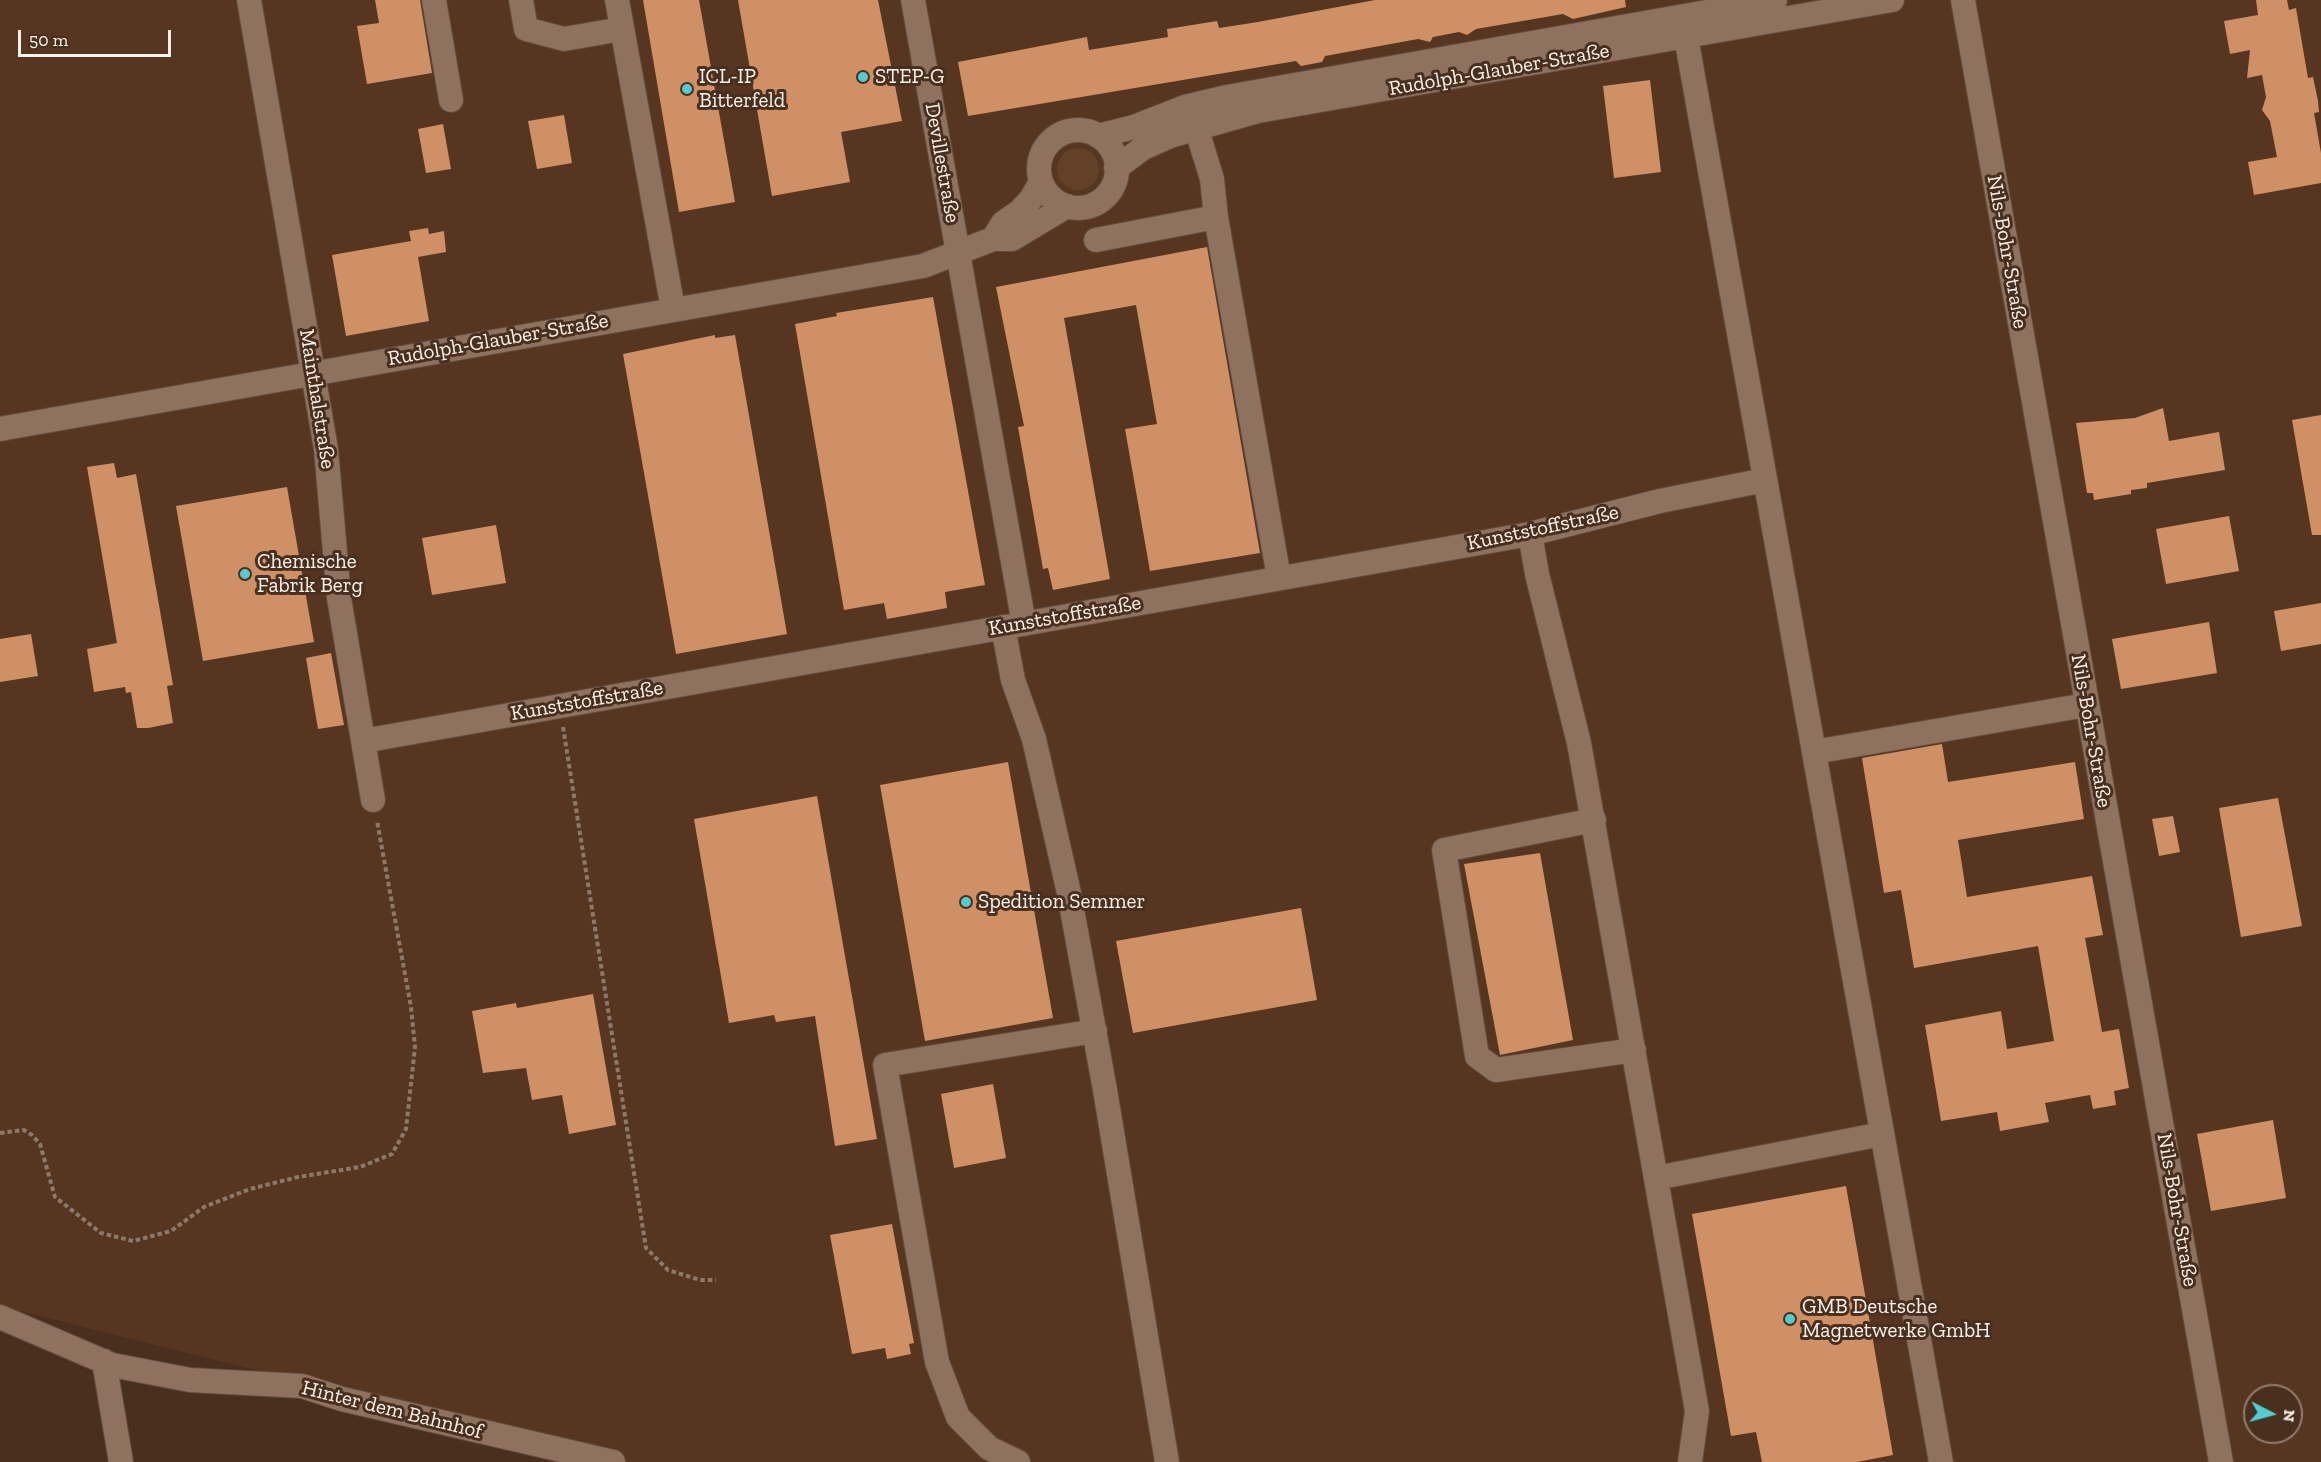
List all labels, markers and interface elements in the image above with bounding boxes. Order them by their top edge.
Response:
scale bar [21,18,174,56]
text: 50 m [29,29,68,51]
street label: Rudolph-Glauber-Straße [1387,38,1611,102]
place label: ICL-IP Bitterfeld [699,64,785,114]
place label: STEP-G [875,64,945,90]
marker: STEP-G [856,70,870,84]
marker: ICL-IP Bitterfeld [680,82,694,96]
street label: Devillestraße [919,101,965,225]
street label: Nils-Bohr-Straße [1981,173,2033,331]
street label: Rudolph-Glauber-Straße [386,308,610,372]
street label: Mainthalstraße [294,327,340,471]
street label: Kunststoffstraße [1465,500,1621,556]
place label: Chemische Fabrik Berg [257,549,363,599]
marker: Chemische Fabrik Berg [238,567,252,581]
street label: Kunststoffstraße [987,590,1143,642]
street label: Nils-Bohr-Straße [2065,652,2117,810]
street label: Kunststoffstraße [509,675,665,727]
place label: Spedition Semmer [978,889,1145,915]
marker: Spedition Semmer [959,895,973,909]
street label: Nils-Bohr-Straße [2151,1131,2203,1289]
place label: GMB Deutsche Magnetwerke GmbH [1802,1294,1991,1344]
marker: GMB Deutsche Magnetwerke GmbH [1783,1312,1797,1326]
street label: Hinter dem Bahnhof [299,1375,485,1445]
north arrow [2243,1384,2303,1444]
text: N [2279,1409,2299,1423]

